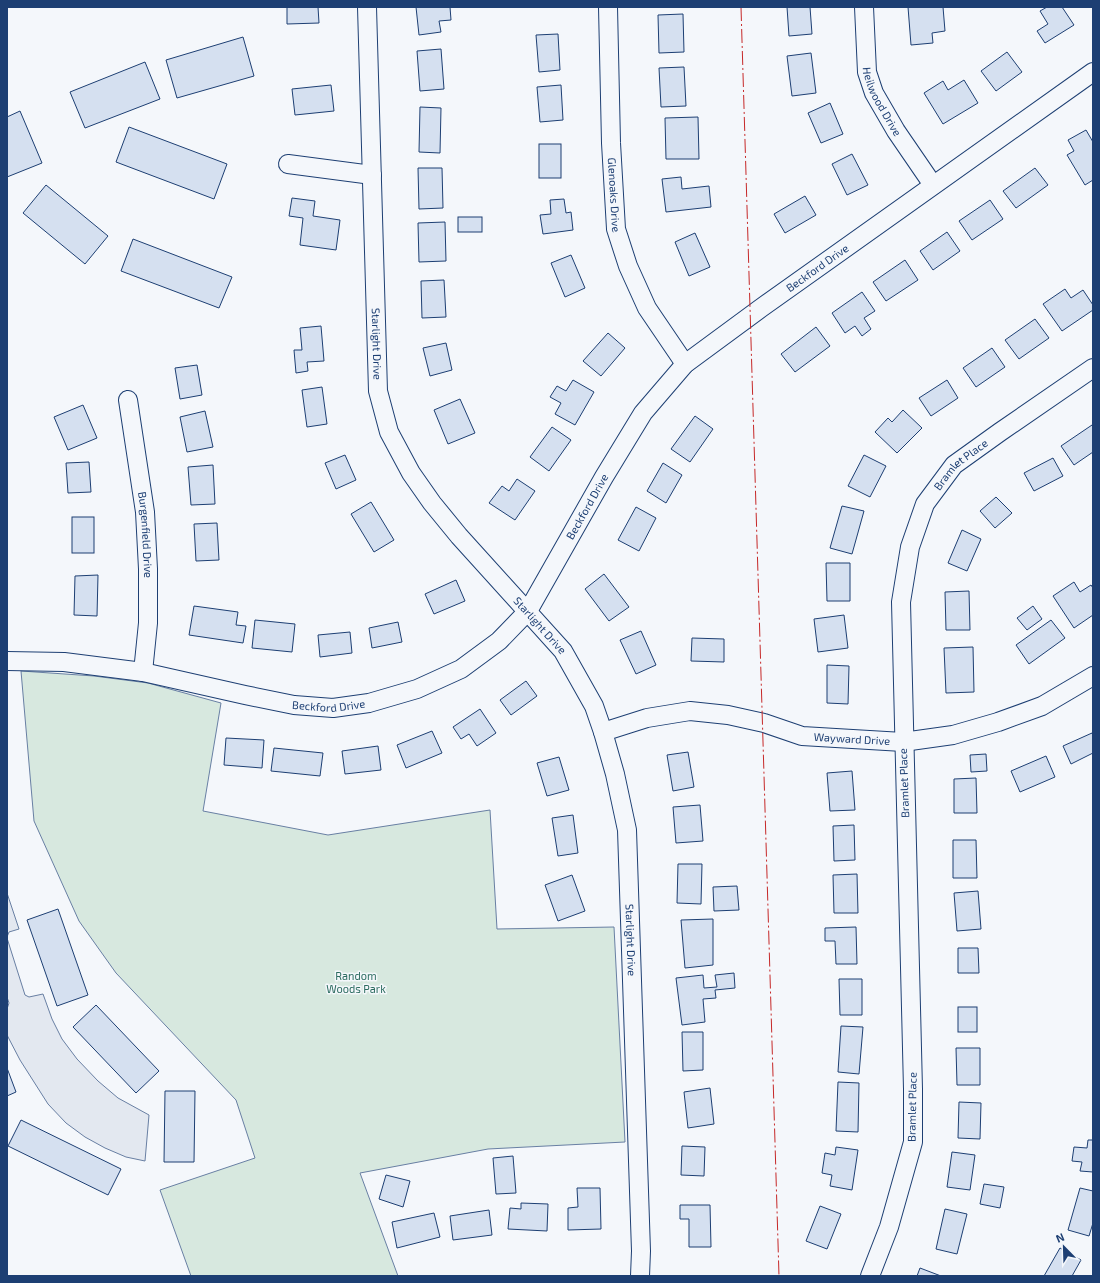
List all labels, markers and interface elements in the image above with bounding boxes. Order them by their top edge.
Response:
street label: Heilwood Drive [861,67,904,138]
street label: Glenoaks Drive [606,157,624,234]
street label: Beckford Drive [783,241,851,294]
street label: Starlight Drive [370,308,385,380]
street label: Bramlet Place [931,436,990,493]
street label: Beckford Drive [563,471,611,541]
street label: Burgenfield Drive [136,491,155,578]
street label: Starlight Drive [511,594,569,656]
street label: Beckford Drive [292,697,366,714]
street label: Wayward Drive [813,730,891,747]
street label: Bramlet Place [896,748,911,818]
street label: Starlight Drive [623,904,639,976]
park label: Random Woods Park [326,969,386,995]
street label: Bramlet Place [904,1072,919,1142]
north arrow [1044,1227,1084,1267]
text: N [1054,1230,1066,1245]

